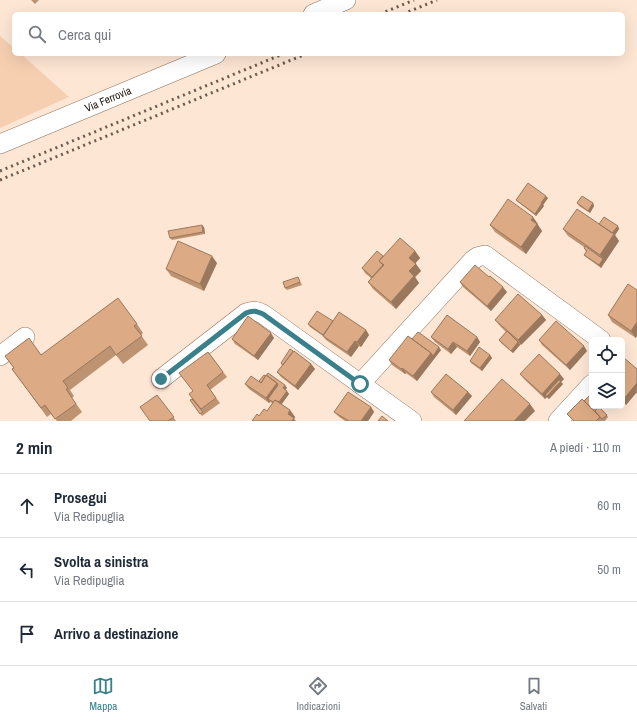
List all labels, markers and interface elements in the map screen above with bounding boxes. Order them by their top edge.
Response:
search box [12,12,625,56]
icon: search [26,23,48,45]
text: Cerca qui [58,24,111,45]
street label: Via Ferrovia [83,83,133,115]
map controls [589,337,625,409]
button: locate [589,337,625,373]
route end [152,370,170,388]
button: layers [589,373,625,409]
route start [351,375,369,393]
text: 2 min [16,436,52,459]
text: A piedi · 110 m [550,439,621,456]
text: Prosegui [54,487,107,508]
icon: ahead [16,495,38,517]
text: 60 m [597,497,621,514]
text: Via Redipuglia [54,508,124,525]
text: Svolta a sinistra [54,551,148,572]
icon: left [16,559,38,581]
text: 50 m [597,561,621,578]
text: Via Redipuglia [54,572,124,589]
icon: arrive [16,623,38,645]
text: Arrivo a destinazione [54,623,178,644]
tab: Mappa [90,675,117,713]
tab: Indicazioni [296,675,341,713]
tab: Salvati [520,675,547,713]

